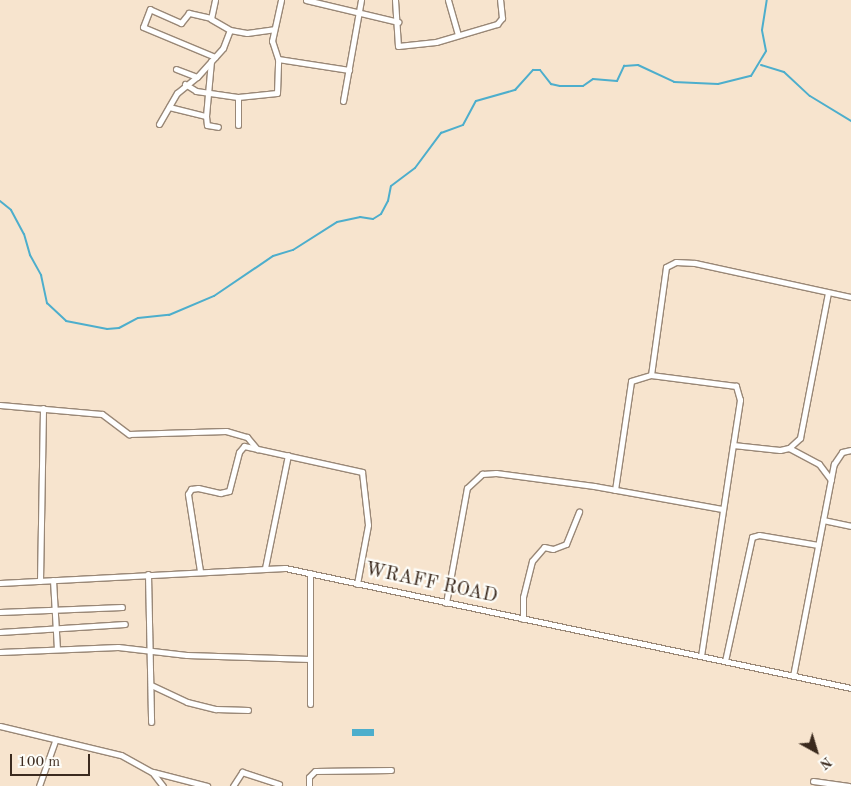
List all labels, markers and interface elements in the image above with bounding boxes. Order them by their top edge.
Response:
street label: WRAFF ROAD [363,559,499,609]
north arrow [791,726,841,776]
scale bar [12,744,92,776]
text: N [817,754,834,771]
text: 100 m [18,755,60,770]

